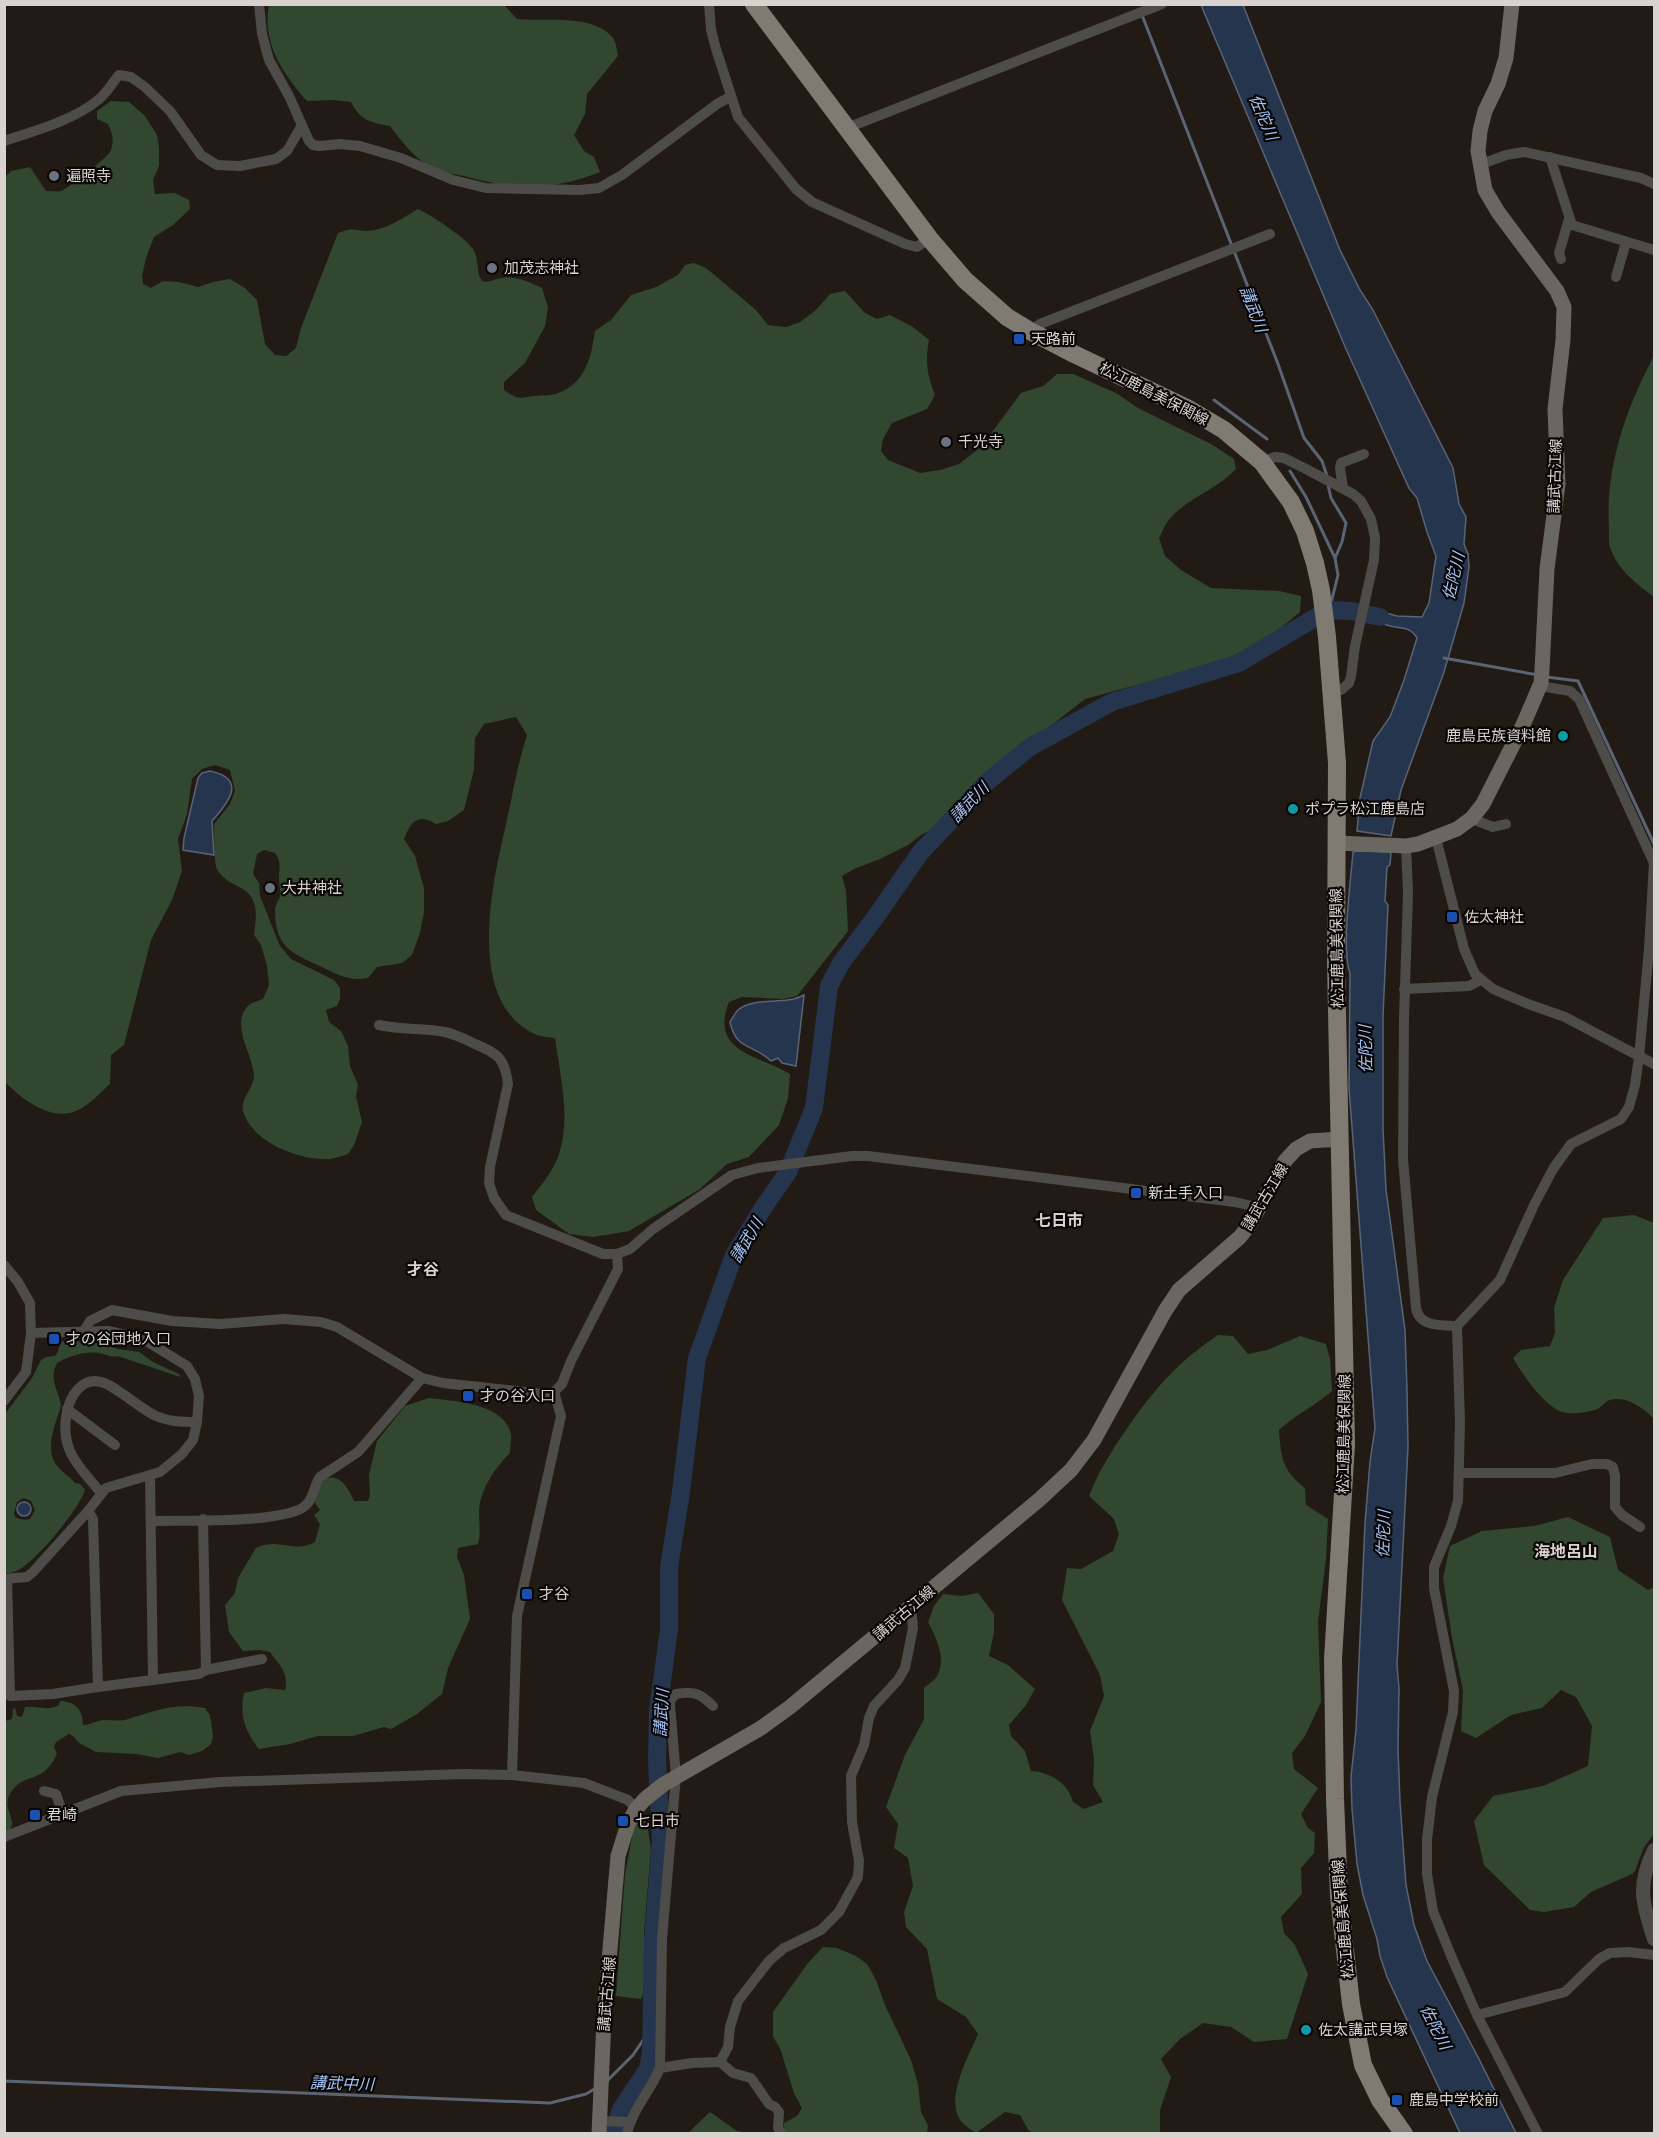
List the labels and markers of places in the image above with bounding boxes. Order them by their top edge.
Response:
place label: 遍照寺 [66,166,111,185]
marker: 遍照寺 [47,169,61,183]
place label: 加茂志神社 [504,258,579,277]
marker: 加茂志神社 [485,261,499,275]
place label: 天路前 [1031,329,1076,348]
marker: 天路前 [1012,332,1026,346]
place label: 千光寺 [958,432,1003,451]
marker: 千光寺 [939,435,953,449]
place label: 鹿島民族資料館 [1446,726,1551,745]
marker: 鹿島民族資料館 [1556,729,1570,743]
place label: ポプラ松江鹿島店 [1305,799,1425,818]
marker: ポプラ松江鹿島店 [1286,802,1300,816]
place label: 大井神社 [282,878,342,897]
marker: 大井神社 [263,881,277,895]
place label: 佐太神社 [1464,907,1524,926]
marker: 佐太神社 [1445,910,1459,924]
place label: 新土手入口 [1148,1183,1223,1202]
marker: 新土手入口 [1129,1186,1143,1200]
place label: 才の谷団地入口 [66,1329,171,1348]
marker: 才の谷団地入口 [47,1332,61,1346]
place label: 才の谷入口 [480,1386,555,1405]
marker: 才の谷入口 [461,1389,475,1403]
place label: 才谷 [539,1584,569,1603]
marker: 才谷 [520,1587,534,1601]
place label: 君崎 [47,1805,77,1824]
marker: 君崎 [28,1808,42,1822]
place label: 七日市 [635,1811,680,1830]
marker: 七日市 [616,1814,630,1828]
place label: 佐太講武貝塚 [1318,2020,1408,2039]
marker: 佐太講武貝塚 [1299,2023,1313,2037]
place label: 鹿島中学校前 [1409,2090,1499,2109]
marker: 鹿島中学校前 [1390,2093,1404,2107]

